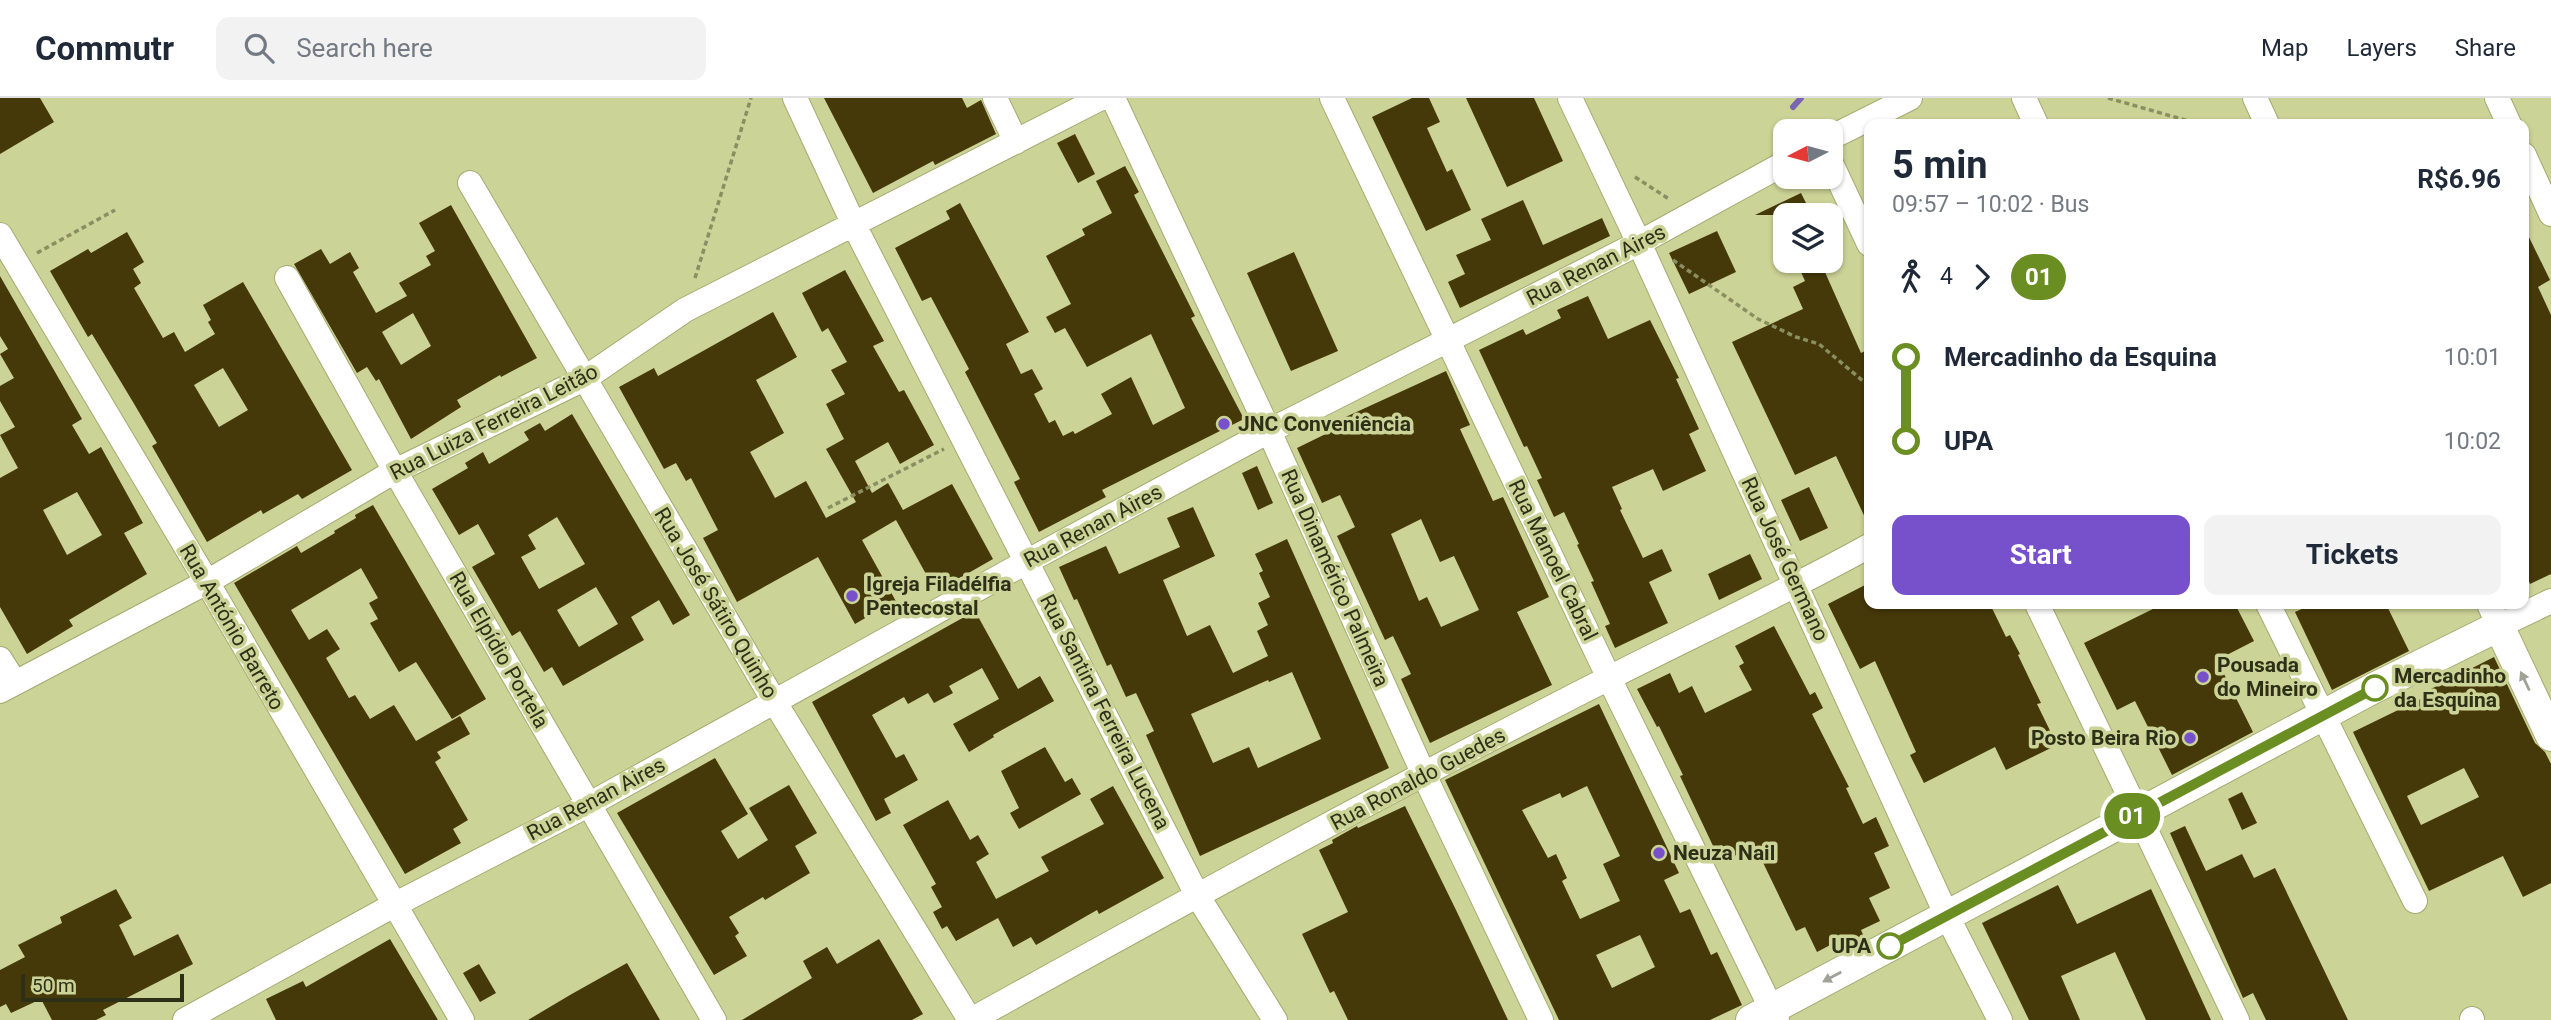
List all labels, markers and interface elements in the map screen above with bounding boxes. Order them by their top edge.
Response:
search box [216,17,706,80]
text: Commutr [35,29,174,68]
icon: search [240,29,278,67]
text: Search here [296,33,433,63]
text: Map [2261,34,2309,62]
text: Layers [2347,34,2417,62]
text: Share [2455,34,2516,62]
north arrow [1773,119,1843,189]
map controls [1773,119,1843,273]
text: 5 min [1892,143,1988,187]
text: R$6.96 [2417,164,2501,194]
text: 09:57 – 10:02 · Bus [1892,191,2089,218]
button: layers [1773,203,1843,273]
street label: Rua Renan Aires [1522,220,1670,310]
icon: walk [1892,258,1930,296]
icon: forward [1963,258,2001,296]
text: 4 [1940,263,1953,290]
text: 01 [2025,263,2052,291]
text: Mercadinho da Esquina [1944,342,2217,372]
text: 10:01 [2444,344,2501,371]
street label: Rua Luiza Ferreira Leitão [386,359,602,485]
place label: JNC Conveniência [1238,412,1411,436]
marker: JNC Conveniência [1216,416,1232,432]
text: UPA [1944,426,1993,456]
text: 10:02 [2444,428,2501,455]
street label: Rua Dinamérico Palmeira [1276,466,1394,690]
street label: Rua José Germano [1737,473,1833,645]
street label: Rua Manoel Cabral [1504,476,1602,644]
street label: Rua Renan Aires [1020,480,1166,572]
street label: Rua José Sátiro Quinho [650,503,782,703]
button: Start [1892,515,2190,595]
button: Tickets [2204,515,2501,595]
street label: Rua António Barreto [175,540,289,714]
street label: Rua Elpídio Portela [444,568,554,732]
place label: Igreja Filadélfia Pentecostal [866,572,1012,620]
marker: Igreja Filadélfia Pentecostal [844,588,860,604]
street label: Rua Santina Ferreira Lucena [1035,590,1175,834]
place label: Pousada do Mineiro [2217,653,2318,701]
place label: Mercadinho da Esquina [2394,664,2506,712]
marker: Pousada do Mineiro [2195,669,2211,685]
one-way arrow [2519,671,2531,691]
marker: Mercadinho da Esquina [2362,675,2388,701]
street label: Rua Ronaldo Guedes [1327,723,1509,835]
place label: Posto Beira Rio [2031,726,2176,750]
marker: Posto Beira Rio [2182,730,2198,746]
street label: Rua Renan Aires [523,753,669,845]
line badge: 01 [2100,793,2164,839]
text: 01 [2118,802,2146,830]
place label: Neuza Nail [1673,841,1775,865]
marker: Neuza Nail [1651,845,1667,861]
marker: UPA [1877,933,1903,959]
place label: UPA [1831,934,1872,958]
scale bar [21,971,184,1003]
one-way arrow [1822,971,1842,983]
text: 50 m [32,974,75,997]

